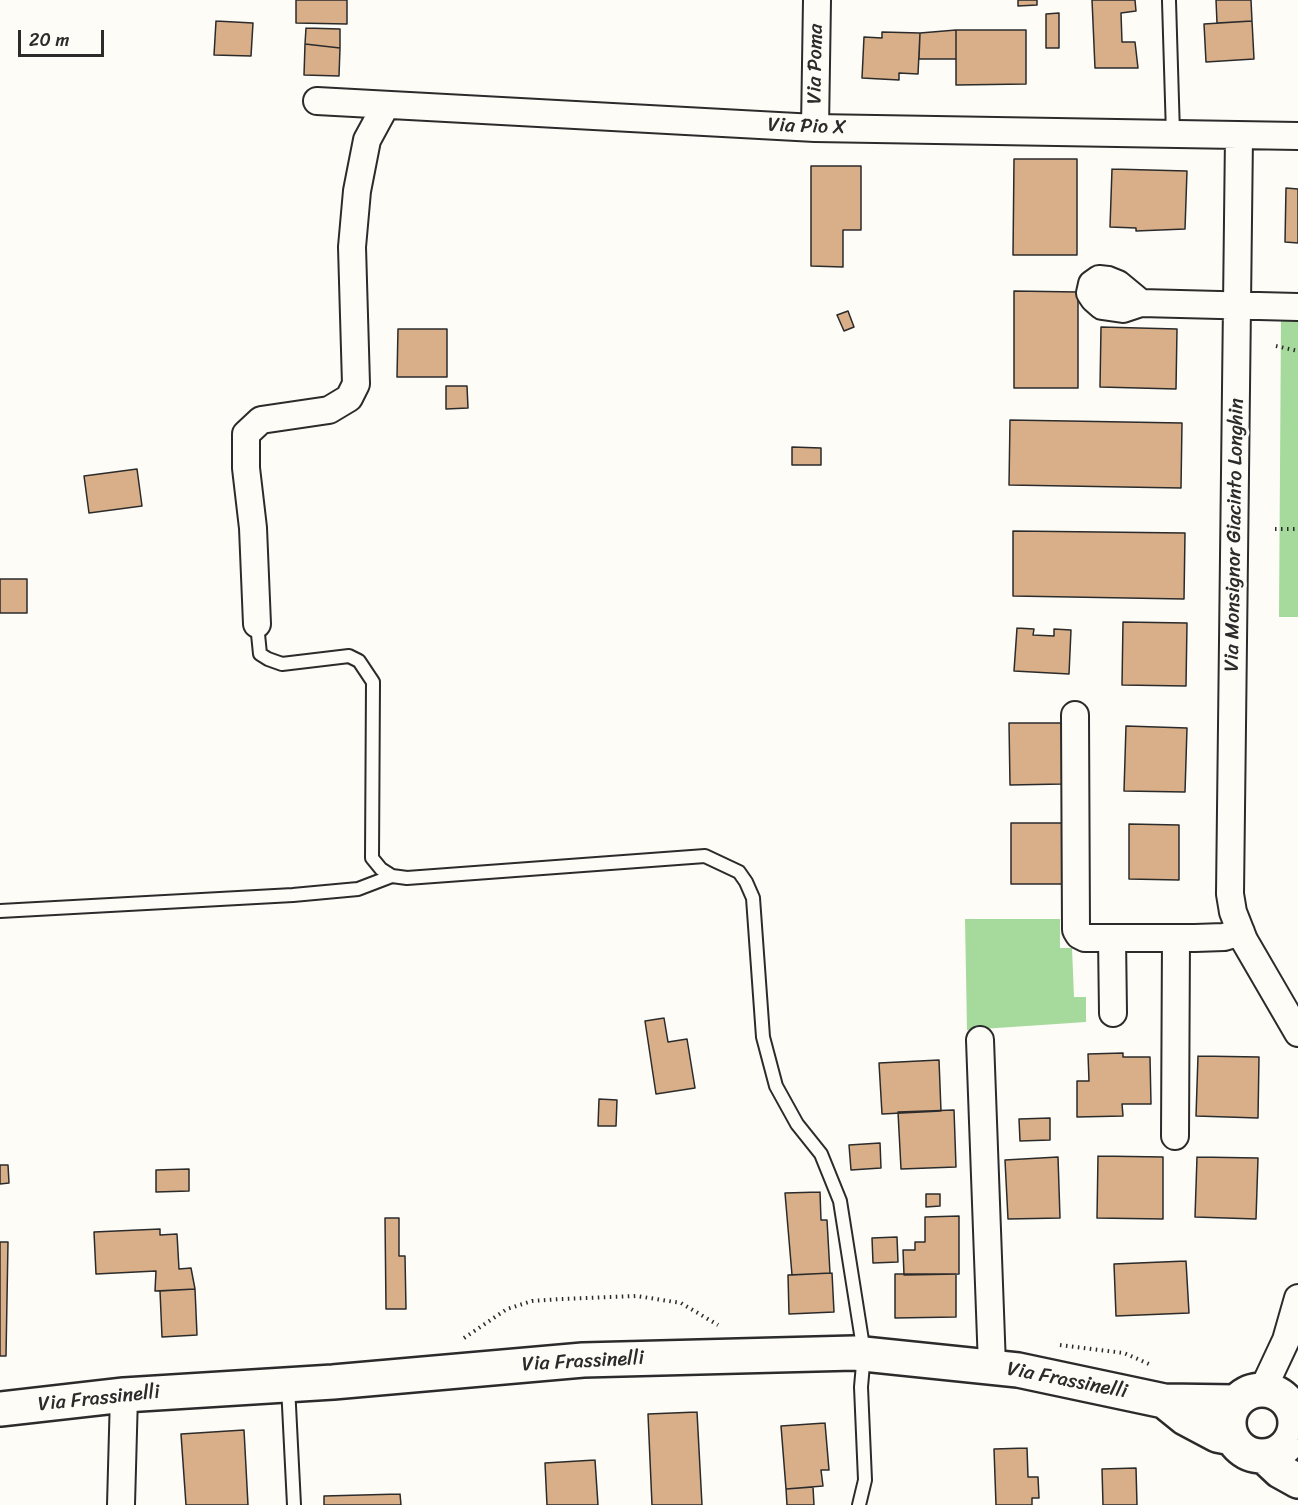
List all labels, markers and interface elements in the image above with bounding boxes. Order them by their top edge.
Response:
scale bar [21,18,106,56]
text: 20 m [29,24,69,56]
street label: Via Poma [803,24,829,104]
street label: Via Pio X [767,114,847,140]
street label: Via Monsignor Giacinto Longhin [1221,398,1249,672]
street label: Via Frassinelli [521,1347,645,1377]
street label: Via Frassinelli [1005,1358,1129,1404]
street label: Via Frassinelli [37,1381,161,1417]

